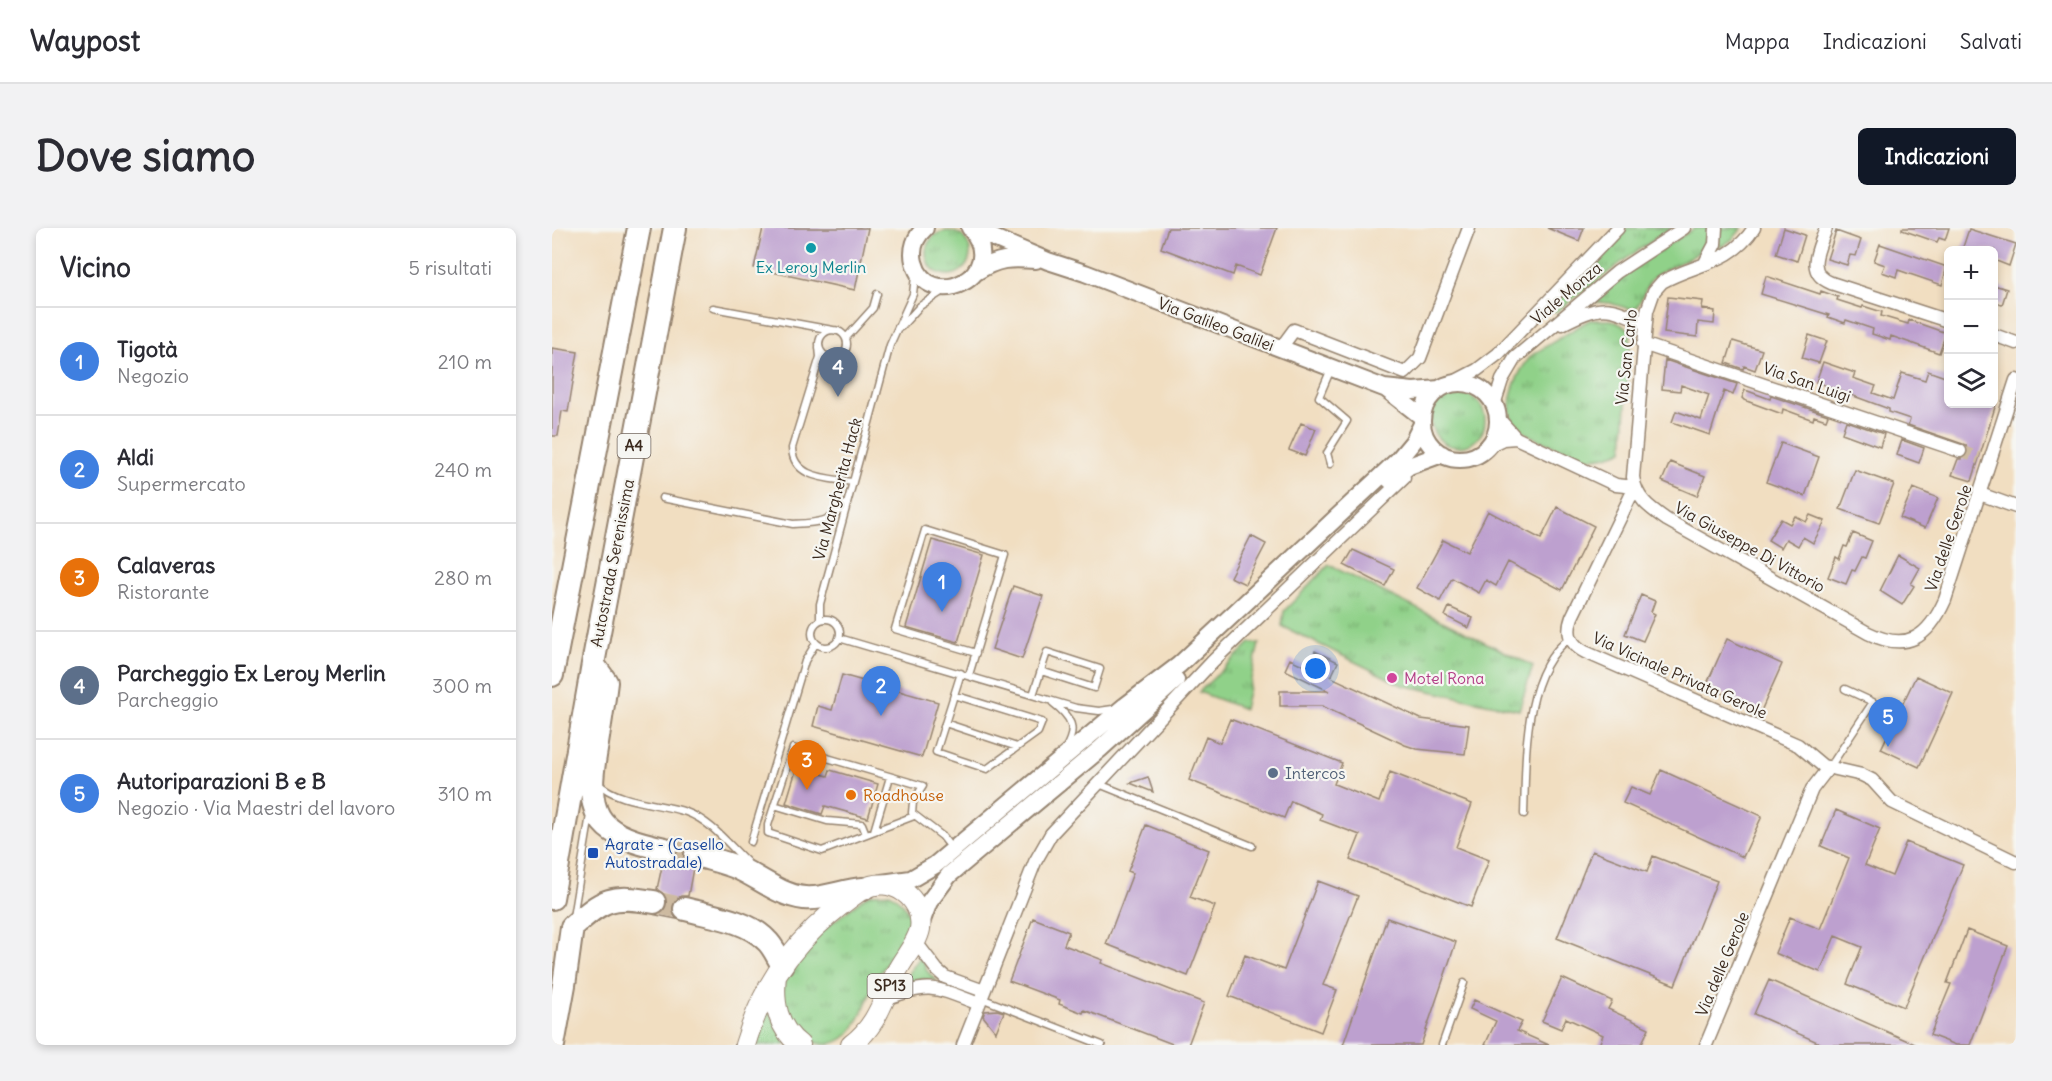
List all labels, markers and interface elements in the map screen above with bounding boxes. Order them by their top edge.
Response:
text: Waypost [30,23,140,59]
text: Mappa [1725,28,1790,55]
text: Indicazioni [1823,28,1927,55]
text: Salvati [1960,28,2022,55]
button: Indicazioni [1858,128,2016,185]
text: Dove siamo [36,130,255,182]
marker: Ex Leroy Merlin [804,241,818,255]
map controls [1944,246,1998,408]
button: + [1944,246,1998,300]
text: Vicino [60,251,131,284]
text: 5 risultati [408,255,492,280]
place label: Ex Leroy Merlin [756,257,866,277]
street label: Viale Monza [1526,258,1606,328]
street label: Via Galileo Galilei [1155,293,1277,355]
button: − [1944,300,1998,354]
street label: Via San Carlo [1611,308,1641,406]
text: Tigotà [117,335,178,363]
pin: 4 [818,348,858,397]
text: 1 [76,349,83,374]
text: 210 m [438,349,492,374]
button: layers [1944,354,1998,408]
street label: Via San Luigi [1760,358,1854,406]
text: Negozio [117,363,189,388]
street label: Via Margherita Hack [808,415,866,563]
road number: A4 [618,434,650,458]
text: Aldi [117,443,154,471]
text: 2 [74,457,85,482]
text: 240 m [434,457,492,482]
text: Supermercato [117,471,246,496]
street label: Autostrada Serenissima [586,477,638,649]
street label: Via delle Gerole [1920,482,1976,594]
street label: Via Giuseppe Di Vittorio [1671,497,1829,597]
text: Calaveras [117,551,215,579]
pin: 1 [922,562,962,612]
text: 3 [74,565,85,590]
text: 280 m [434,565,492,590]
text: Ristorante [117,579,209,604]
street label: Via Vicinale Privata Gerole [1590,627,1770,723]
your location [1301,654,1330,683]
text: Parcheggio Ex Leroy Merlin [117,659,386,687]
pin: 2 [862,666,900,716]
place label: Motel Rona [1404,668,1484,688]
marker: Motel Rona [1385,671,1399,685]
text: 4 [74,673,85,698]
text: 300 m [432,673,492,698]
text: Parcheggio [117,687,218,712]
pin: 5 [1868,698,1908,747]
pin: 3 [788,740,826,790]
place label: Intercos [1285,763,1345,783]
marker: Intercos [1266,766,1280,780]
text: Autoriparazioni B e B [117,767,326,795]
text: 5 [74,781,85,806]
text: 310 m [437,781,492,806]
place label: Roadhouse [863,785,944,805]
marker: Roadhouse [844,788,858,802]
text: Negozio · Via Maestri del lavoro [117,795,395,820]
place label: Agrate - (Casello Autostradale) [605,834,724,872]
marker: Agrate - (Casello Autostradale) [586,846,600,860]
street label: Via delle Gerole [1691,909,1753,1019]
road number: SP13 [868,974,912,998]

